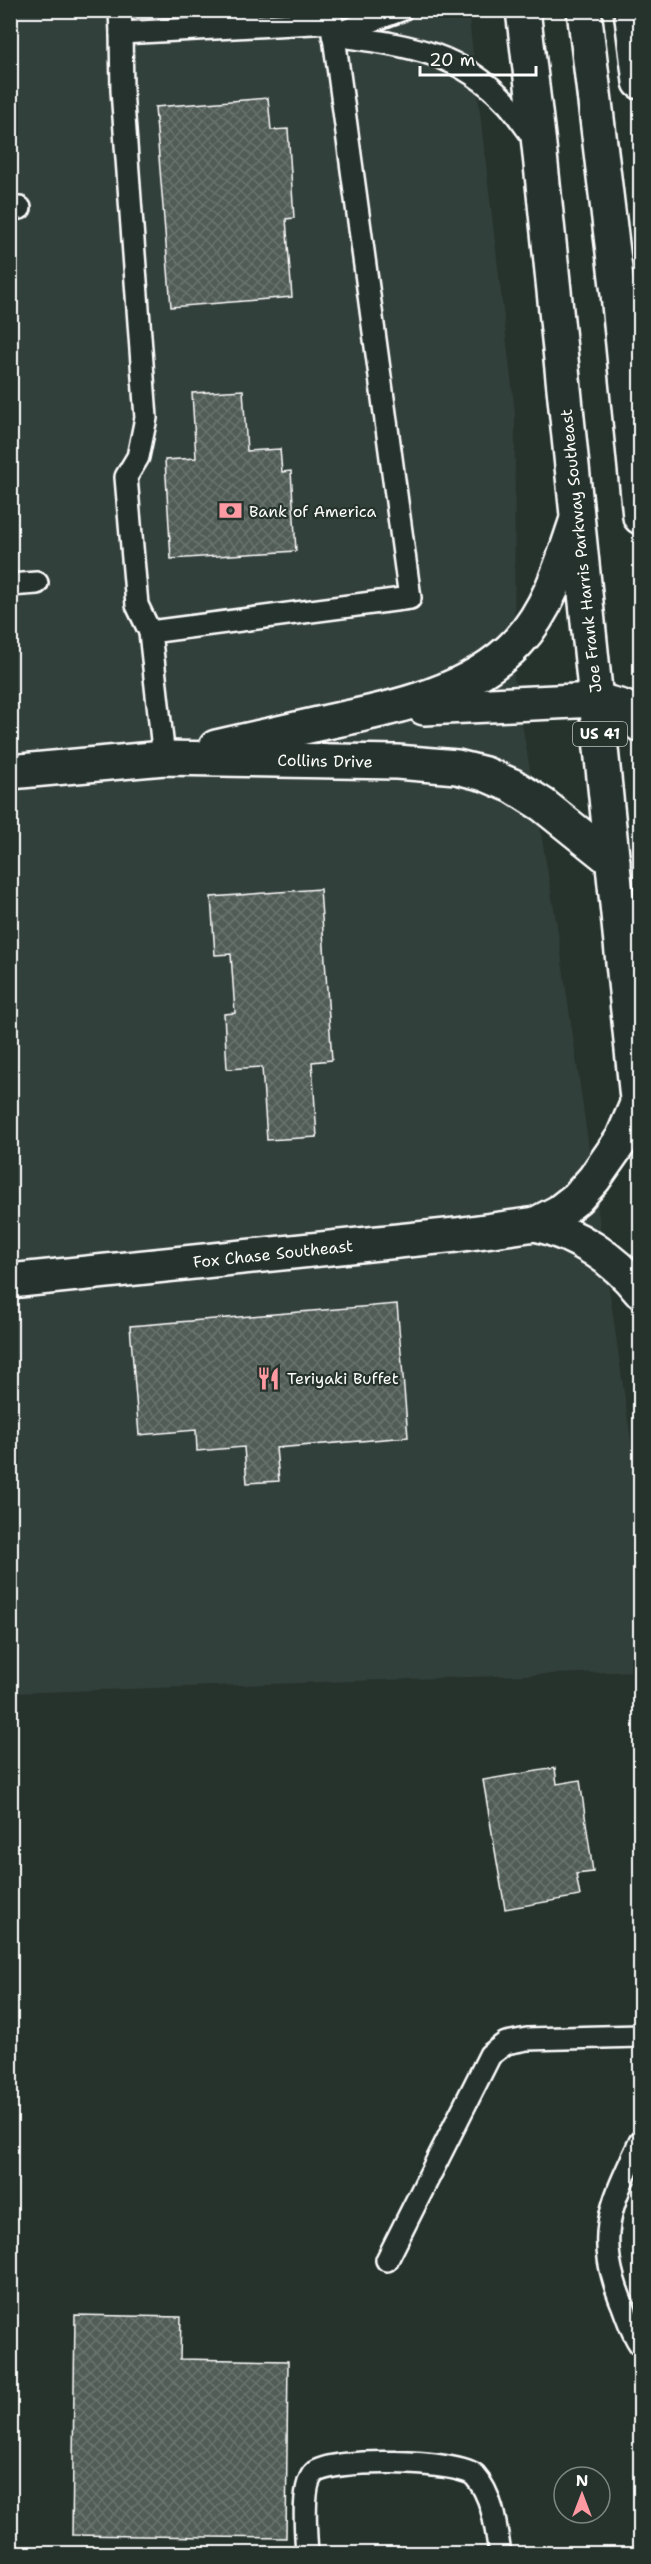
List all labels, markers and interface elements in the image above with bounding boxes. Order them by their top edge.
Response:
scale bar [420,39,536,77]
text: 20 m [429,48,475,72]
street label: Joe Frank Harris Parkway Southeast [556,408,606,694]
bank icon: Bank of America [218,498,244,524]
place label: Bank of America [249,501,377,522]
road number: US 41 [573,722,627,746]
street label: Collins Drive [277,750,373,772]
street label: Fox Chase Southeast [192,1235,354,1273]
restaurant icon: Teriyaki Buffet [256,1365,282,1391]
place label: Teriyaki Buffet [287,1368,399,1389]
north arrow [552,2465,612,2525]
text: N [576,2470,588,2491]

